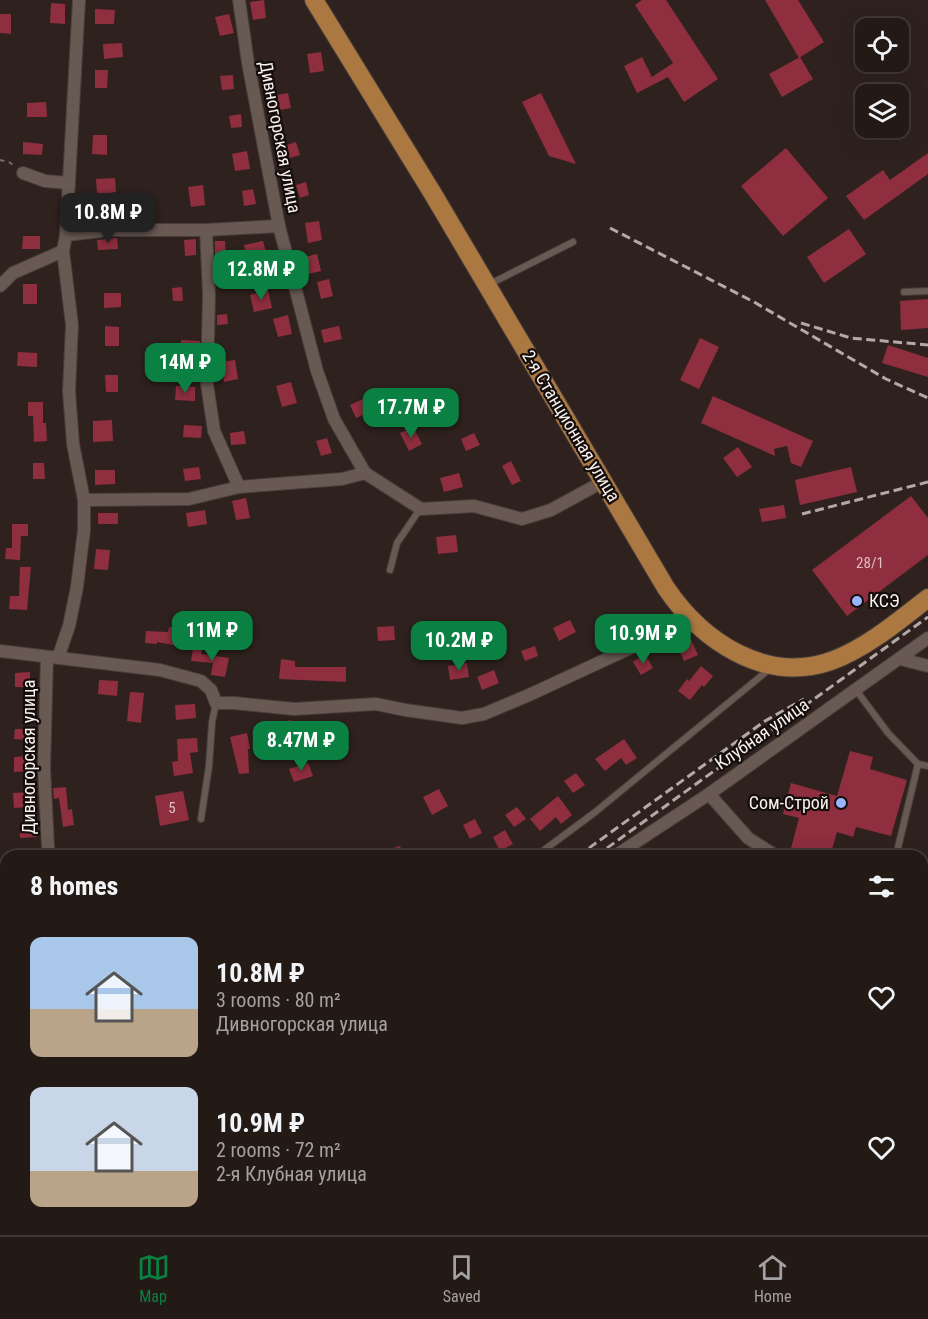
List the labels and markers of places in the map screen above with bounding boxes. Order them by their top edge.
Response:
pin: 10.8M ₽ [53,193,163,244]
pin: 12.8M ₽ [206,250,316,301]
pin: 14M ₽ [143,343,227,394]
pin: 17.7M ₽ [356,388,466,439]
place label: КСЭ [869,590,900,611]
marker: КСЭ [850,594,864,608]
pin: 11M ₽ [170,611,254,662]
pin: 10.9M ₽ [588,614,698,665]
pin: 10.2M ₽ [404,621,514,672]
pin: 8.47M ₽ [246,721,356,772]
place label: Сом-Строй [749,792,829,813]
marker: Сом-Строй [834,796,848,810]

